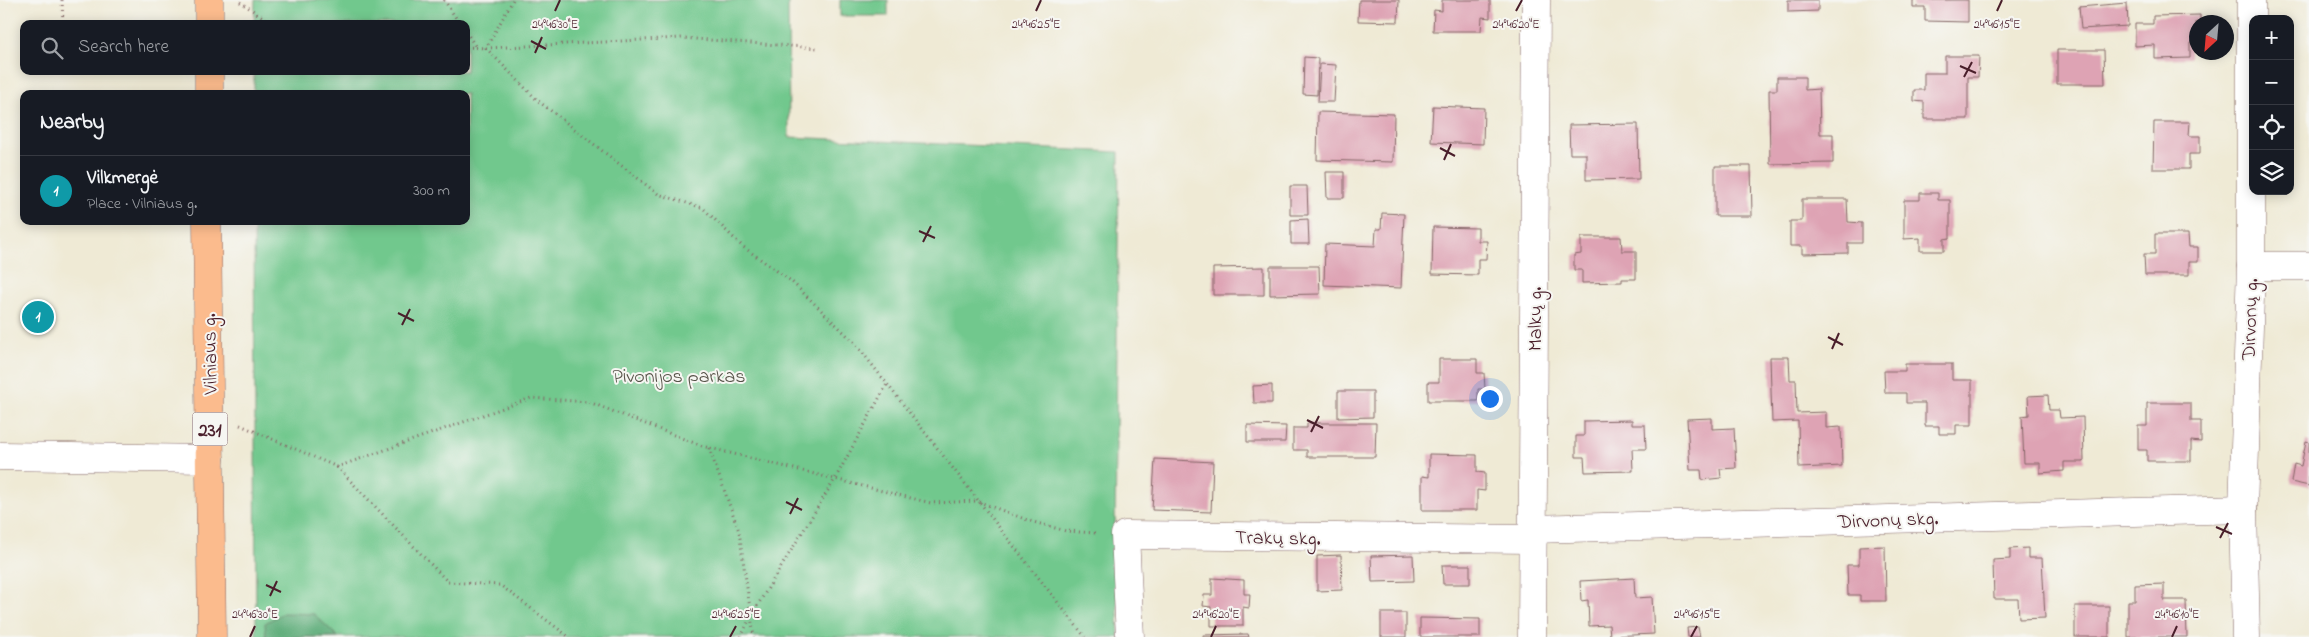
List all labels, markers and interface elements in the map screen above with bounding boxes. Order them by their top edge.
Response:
north arrow [2189,15,2234,60]
map controls [2249,15,2294,195]
button: + [2249,15,2294,60]
text: 24°46'30"E [532,16,578,34]
text: 24°46'25"E [1012,16,1060,34]
text: 24°46'20"E [1493,16,1539,34]
text: 24°46'15"E [1974,16,2020,34]
search box [20,20,470,75]
icon: search [38,34,66,62]
text: Search here [78,34,169,61]
button: − [2249,60,2294,105]
button: locate [2249,105,2294,150]
text: Nearby [40,108,104,138]
button: layers [2249,150,2294,195]
text: Vilkmergė [87,165,158,192]
text: 1 [53,179,59,203]
text: 300 m [413,179,450,203]
text: Place · Vilniaus g. [87,192,197,216]
street label: Dirvonų g. [2236,278,2268,362]
street label: Malkų g. [1522,287,1552,351]
pin: 1 [22,298,54,336]
street label: Vilniaus g. [196,313,228,396]
park label: Pivonijos parkas [613,363,745,392]
your location [1477,386,1503,412]
road number: 231 [192,412,228,446]
street label: Dirvonų skg. [1836,505,1939,539]
street label: Trakų skg. [1235,524,1321,556]
text: 24°46'30"E [232,606,278,624]
text: 24°46'25"E [712,606,760,624]
text: 24°46'20"E [1193,606,1239,624]
text: 24°46'15"E [1674,606,1720,624]
text: 24°46'10"E [2155,606,2199,624]

